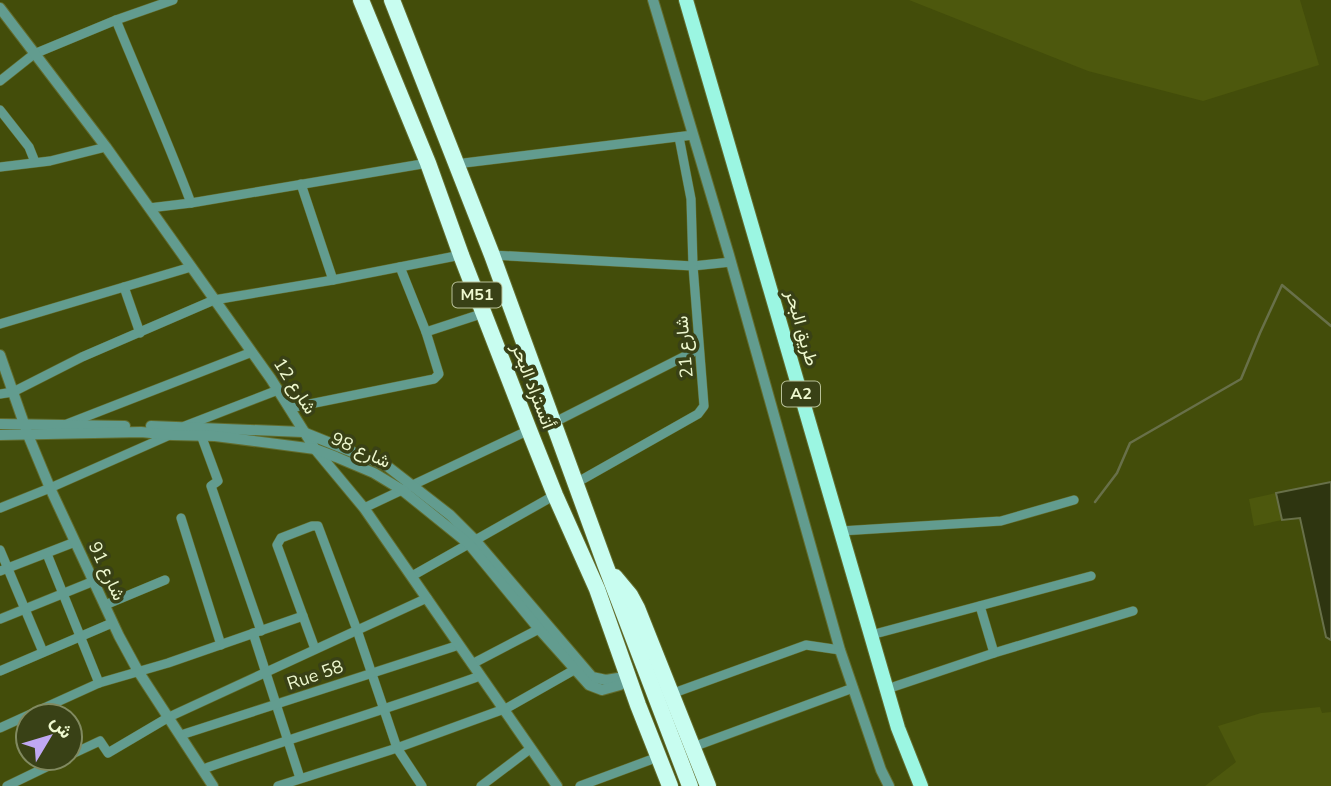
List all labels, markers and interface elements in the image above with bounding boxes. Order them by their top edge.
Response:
road number: M51 [452,282,502,308]
street label: طريق البحر [779,286,824,369]
street label: شارع 21 [669,315,699,379]
street label: أتستراد البحر [505,339,560,432]
street label: شارع 12 [268,353,322,419]
road number: A2 [782,382,820,406]
street label: شارع 98 [328,426,394,474]
street label: شارع 91 [83,538,131,604]
street label: Rue 58 [284,654,346,696]
north arrow [14,702,84,772]
text: ش [44,710,79,744]

